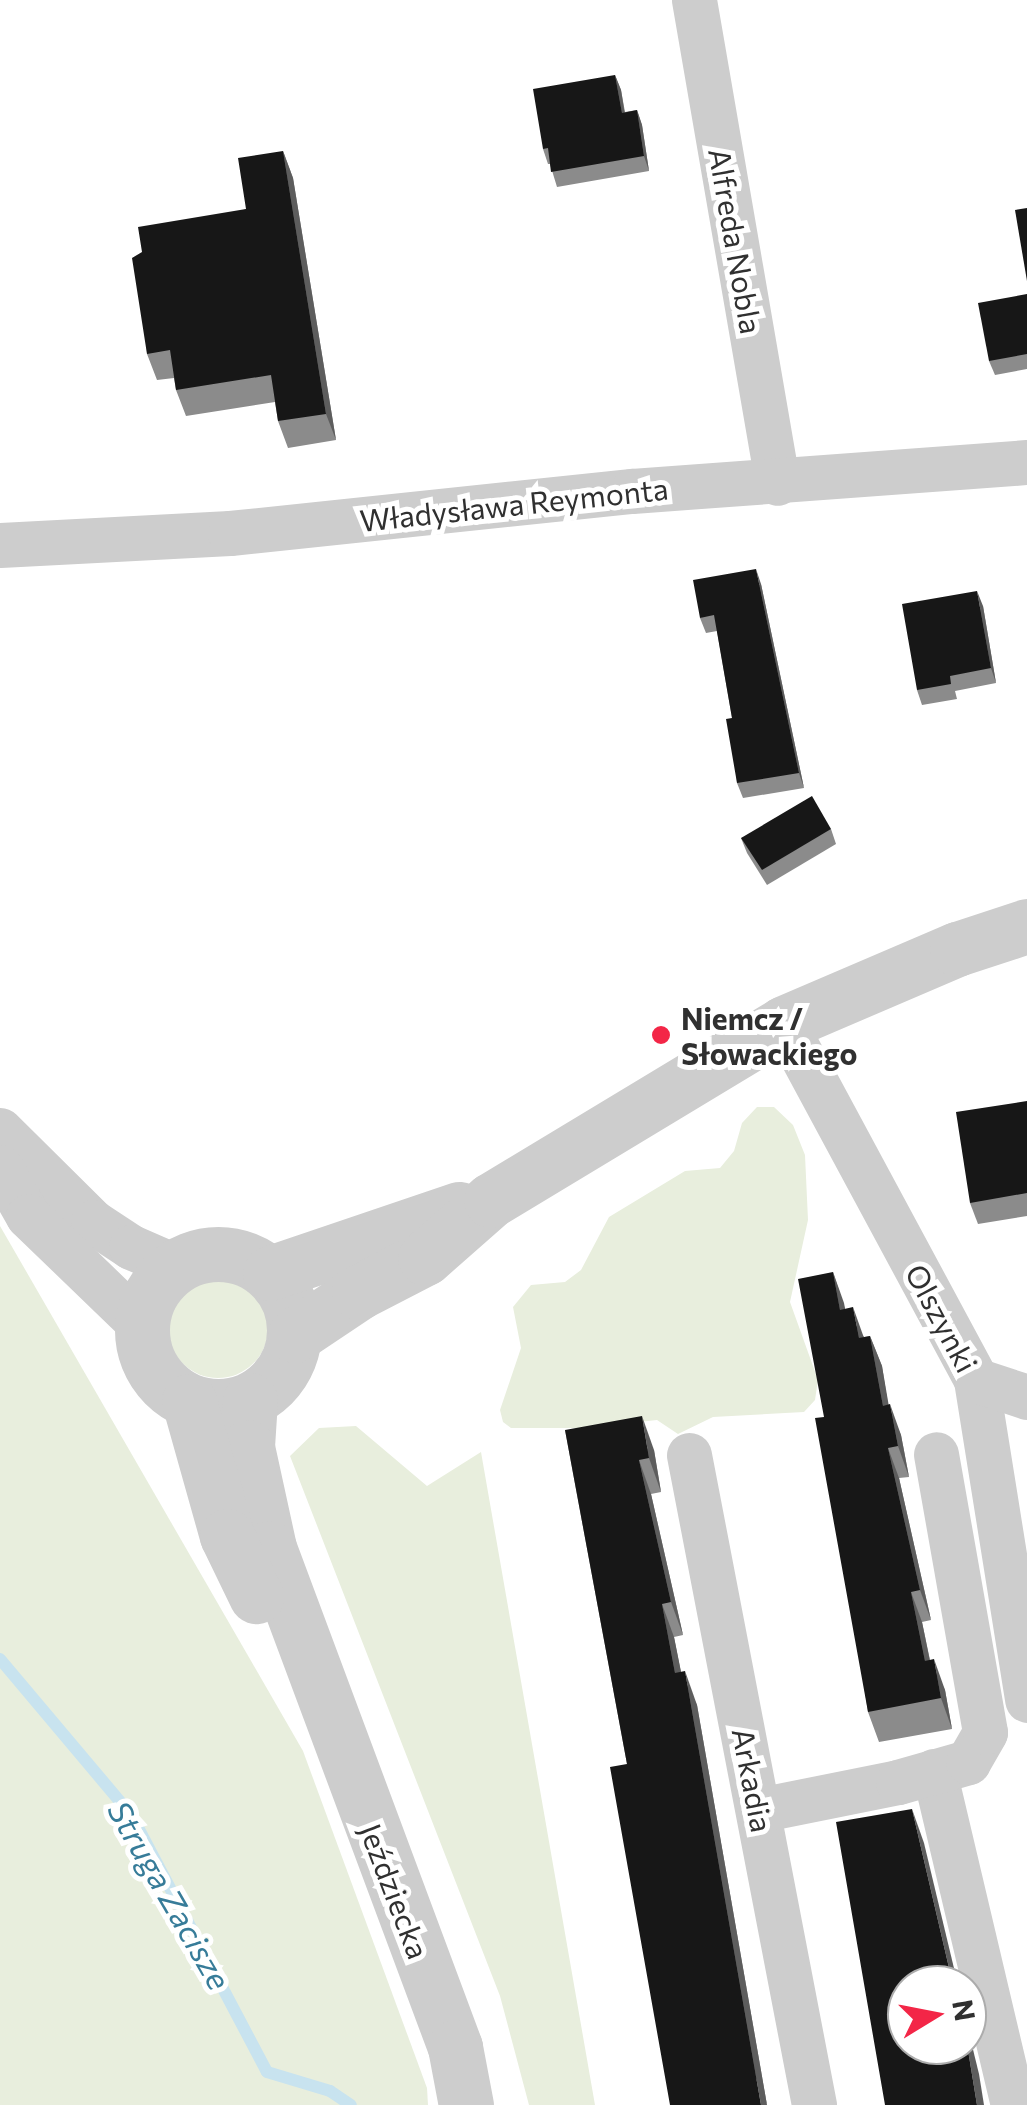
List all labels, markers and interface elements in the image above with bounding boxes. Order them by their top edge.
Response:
street label: Alfreda Nobla [702,145,770,337]
street label: Władysława Reymonta [358,470,670,538]
place label: Niemcz / Słowackiego [681,1000,857,1070]
marker: Niemcz / Słowackiego [650,1024,672,1046]
street label: Olszynki [899,1258,985,1378]
street label: Arkadia [725,1725,781,1835]
water label: Struga Zacisze [100,1794,240,1996]
street label: Jeździecka [353,1818,437,1964]
north arrow [887,1965,987,2065]
text: N [946,1997,983,2023]

